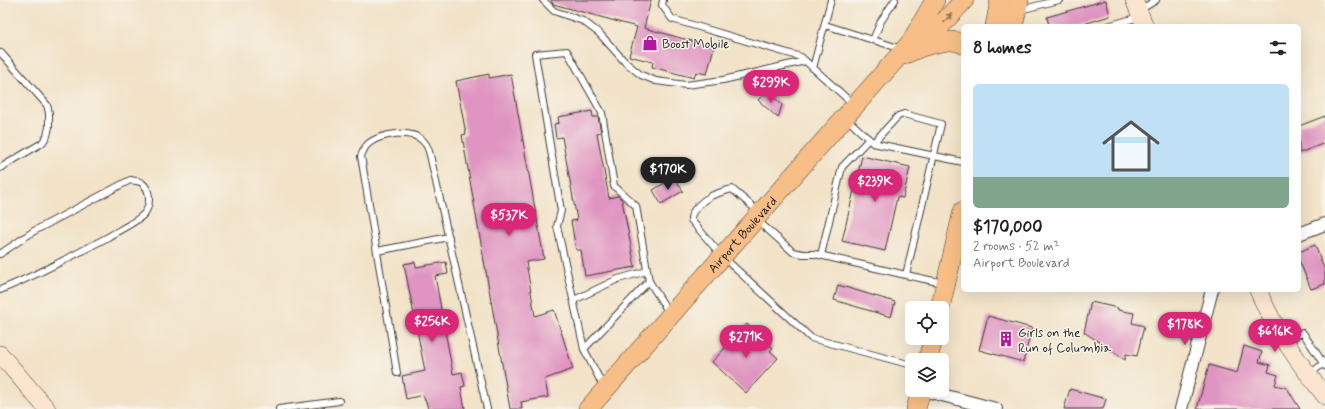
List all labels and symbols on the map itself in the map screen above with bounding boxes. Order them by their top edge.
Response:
one-way arrow [943,13,953,23]
shop icon: Boost Mobile [641,34,659,52]
place label: Boost Mobile [662,36,729,53]
pin: $299K [743,70,799,104]
pin: $170K [640,157,696,191]
pin: $239K [847,169,903,203]
street label: Airport Boulevard [705,193,781,277]
pin: $537K [481,203,537,237]
pin: $256K [404,309,460,343]
pin: $178K [1157,312,1213,346]
pin: $616K [1247,319,1303,353]
pin: $271K [718,325,774,359]
place label: Girls on the Run of Columbia [1018,325,1111,357]
building icon: Girls on the Run of Columbia [997,330,1015,348]

